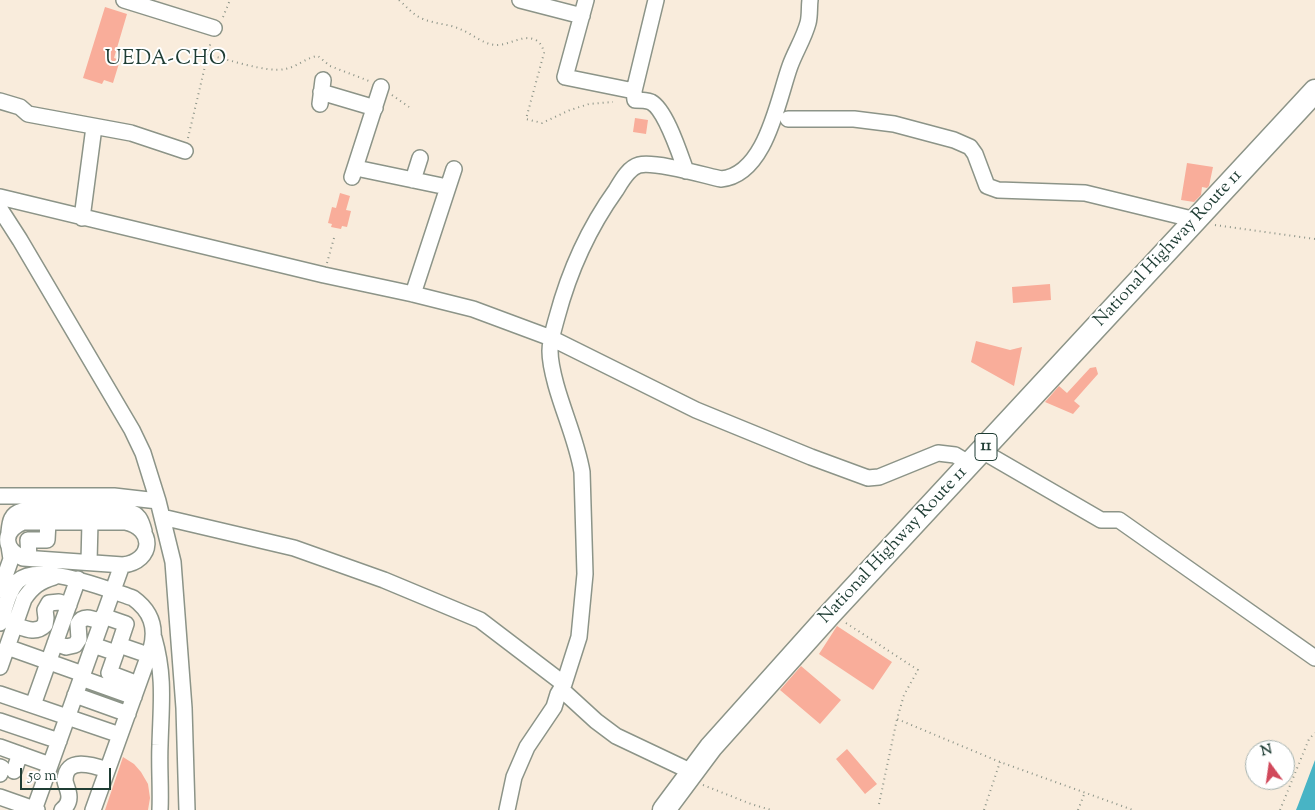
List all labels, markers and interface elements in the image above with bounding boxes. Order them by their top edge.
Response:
district label: UEDA-CHO [104,49,228,73]
street label: National Highway Route 11 [1090,166,1248,332]
road number: 11 [975,434,997,461]
street label: National Highway Route 11 [815,463,973,629]
north arrow [1245,740,1295,790]
text: N [1259,740,1274,762]
scale bar [22,758,114,790]
text: 50 m [28,766,57,787]

